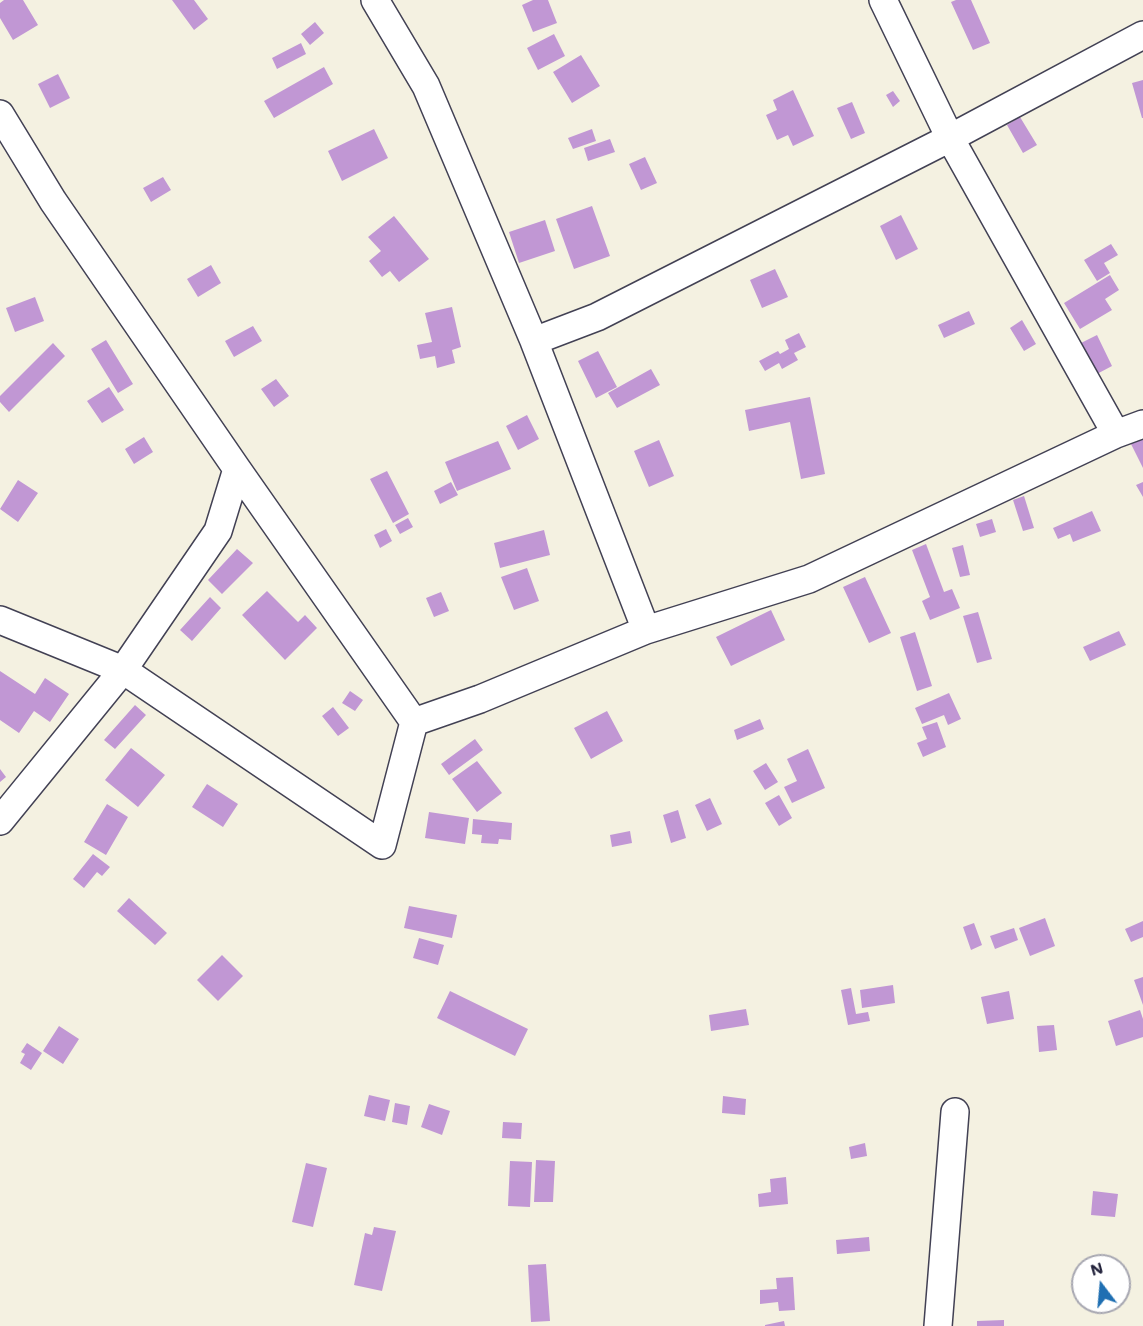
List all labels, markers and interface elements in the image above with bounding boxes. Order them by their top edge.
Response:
north arrow [1071,1254,1131,1314]
text: N [1088,1256,1105,1280]

